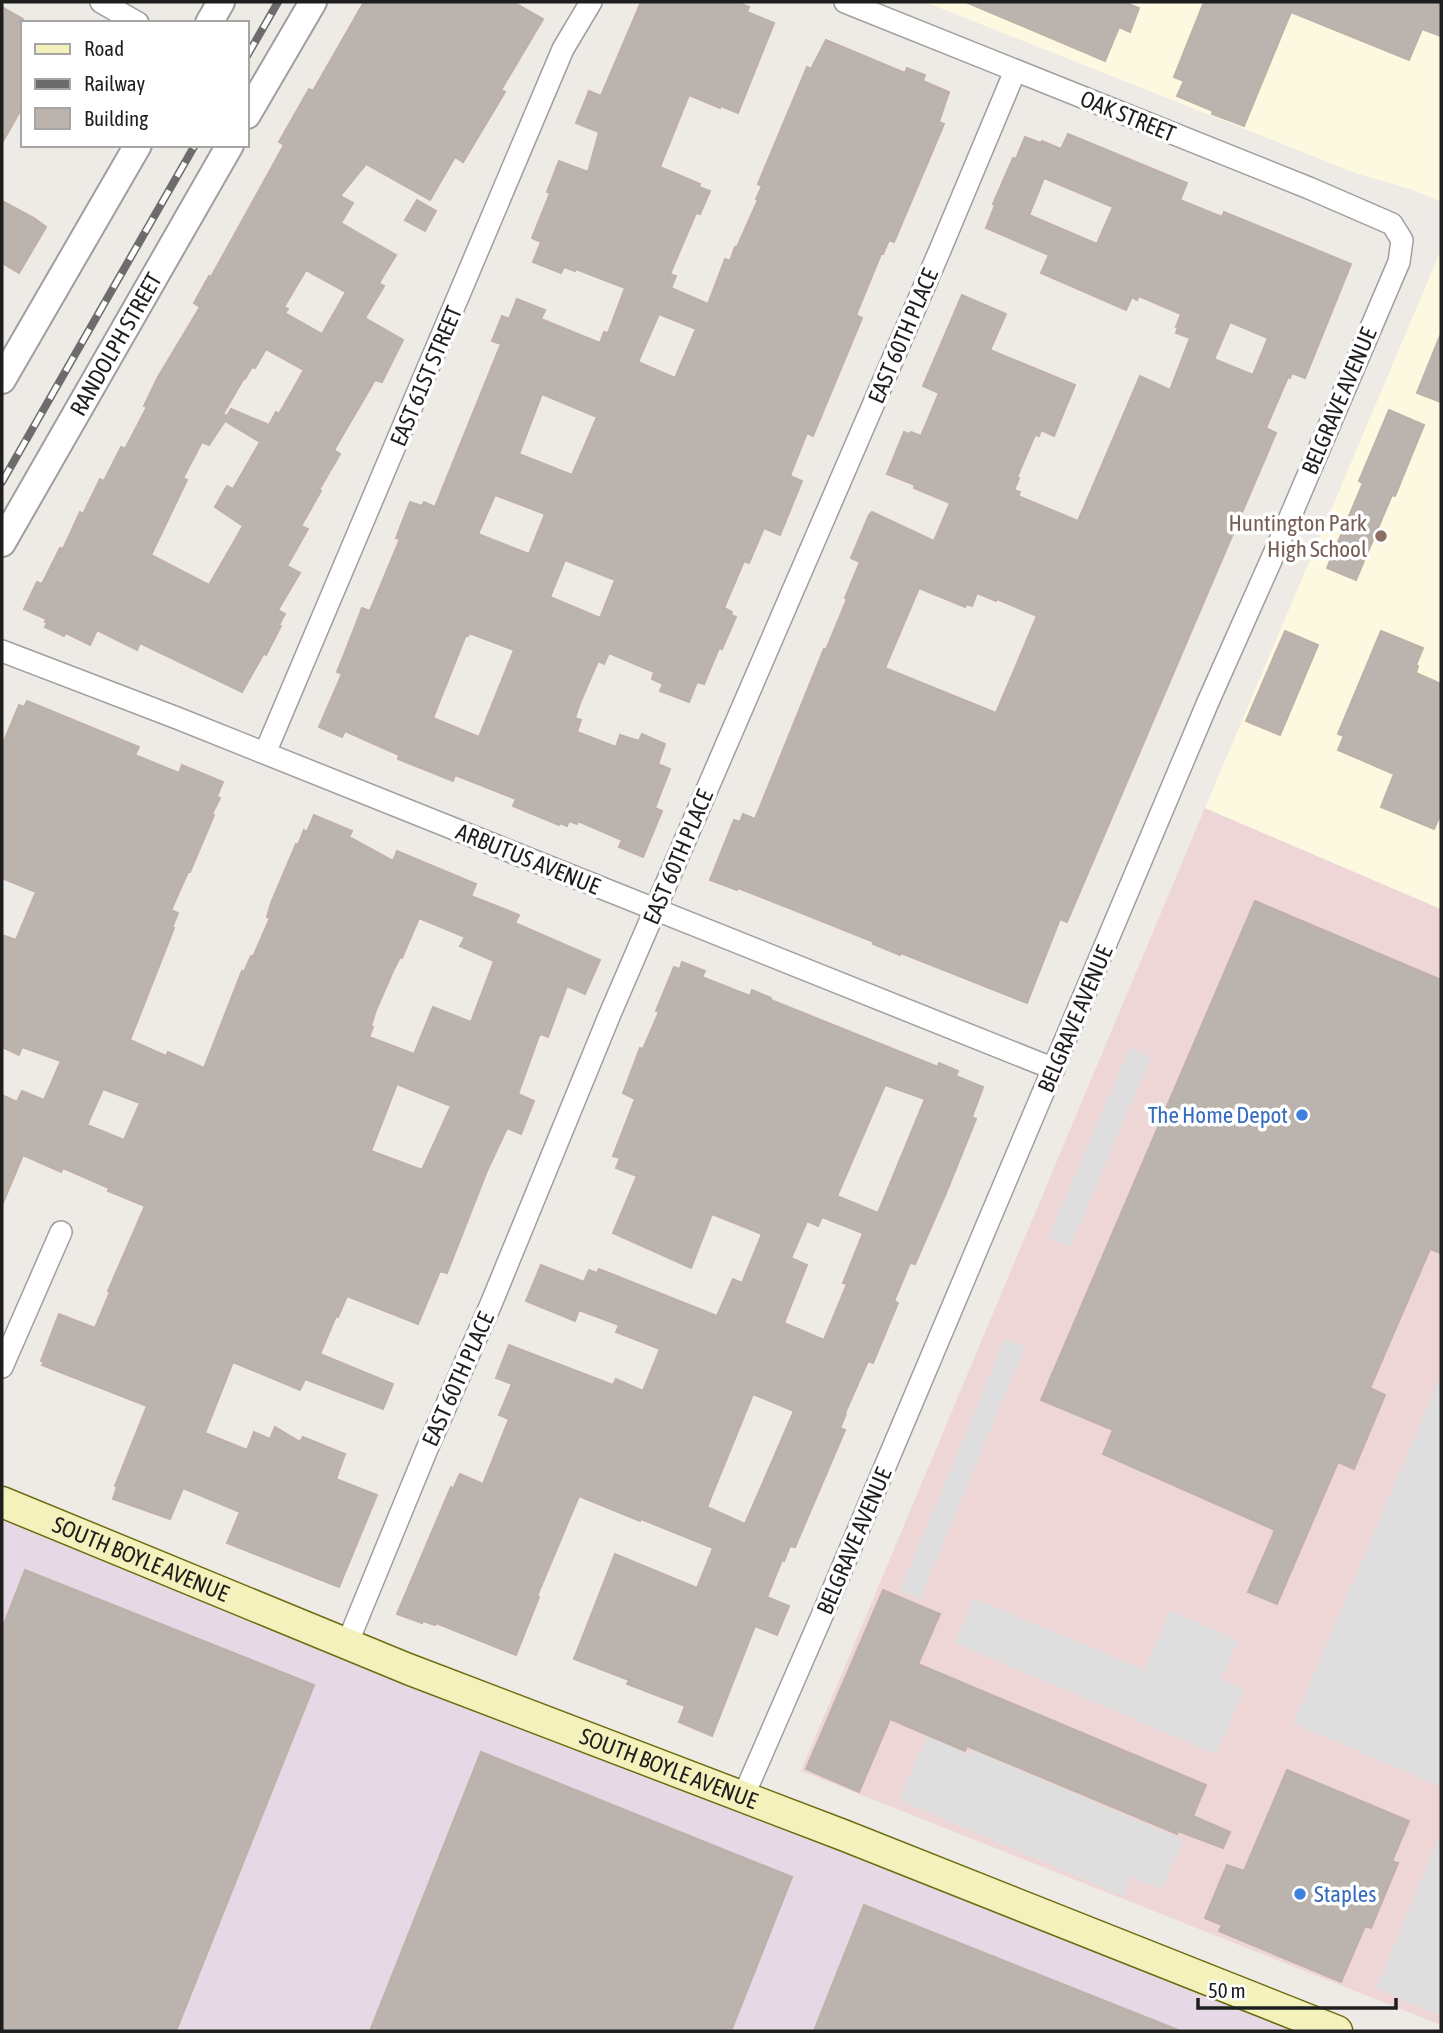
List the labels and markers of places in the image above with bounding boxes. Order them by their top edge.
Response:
place label: Huntington Park High School [1228,510,1367,562]
marker: Huntington Park High School [1373,528,1389,544]
place label: The Home Depot [1148,1102,1288,1128]
marker: The Home Depot [1294,1107,1310,1123]
place label: Staples [1314,1881,1376,1907]
marker: Staples [1292,1886,1308,1902]

